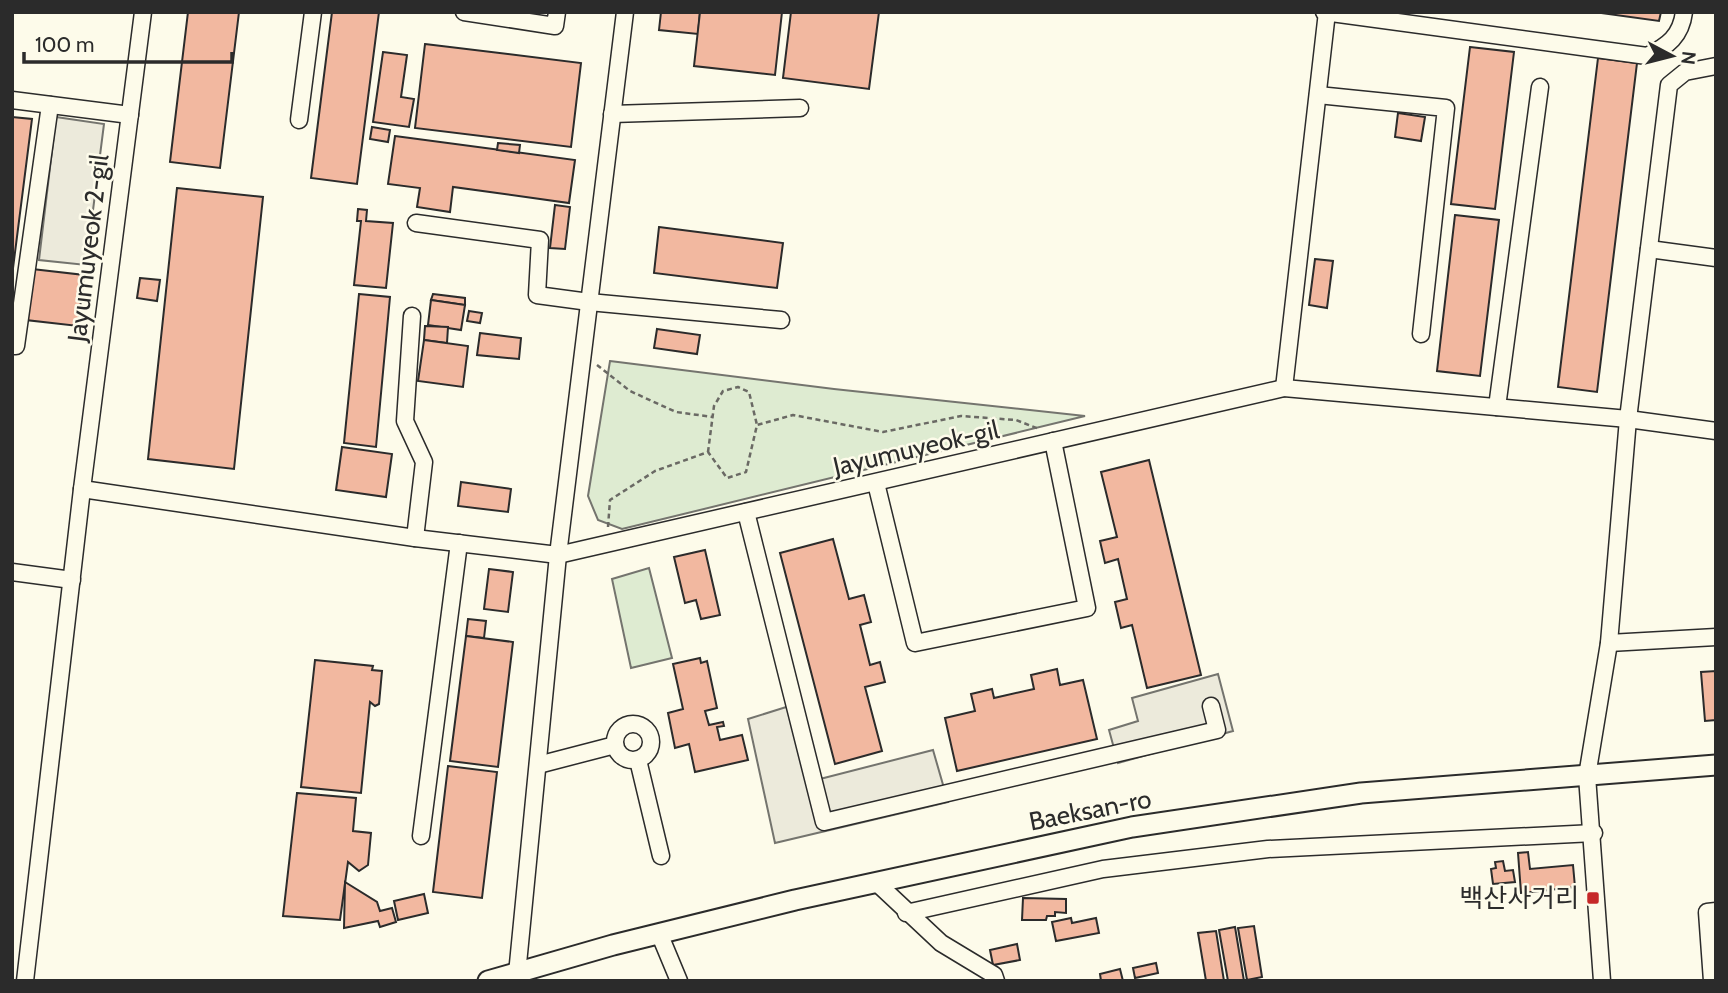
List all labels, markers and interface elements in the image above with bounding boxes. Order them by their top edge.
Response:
scale bar [24,21,233,65]
north arrow [1637,21,1707,91]
text: 100 m [35,32,94,57]
text: N [1676,50,1701,66]
street label: Jayumuyeok 2-gil [60,152,115,345]
street label: Jayumuyeok-gil [829,413,1002,483]
street label: Baeksan-ro [1026,782,1154,838]
place label: 백산사거리 [1459,882,1579,914]
marker: 백산사거리 [1585,890,1601,906]

